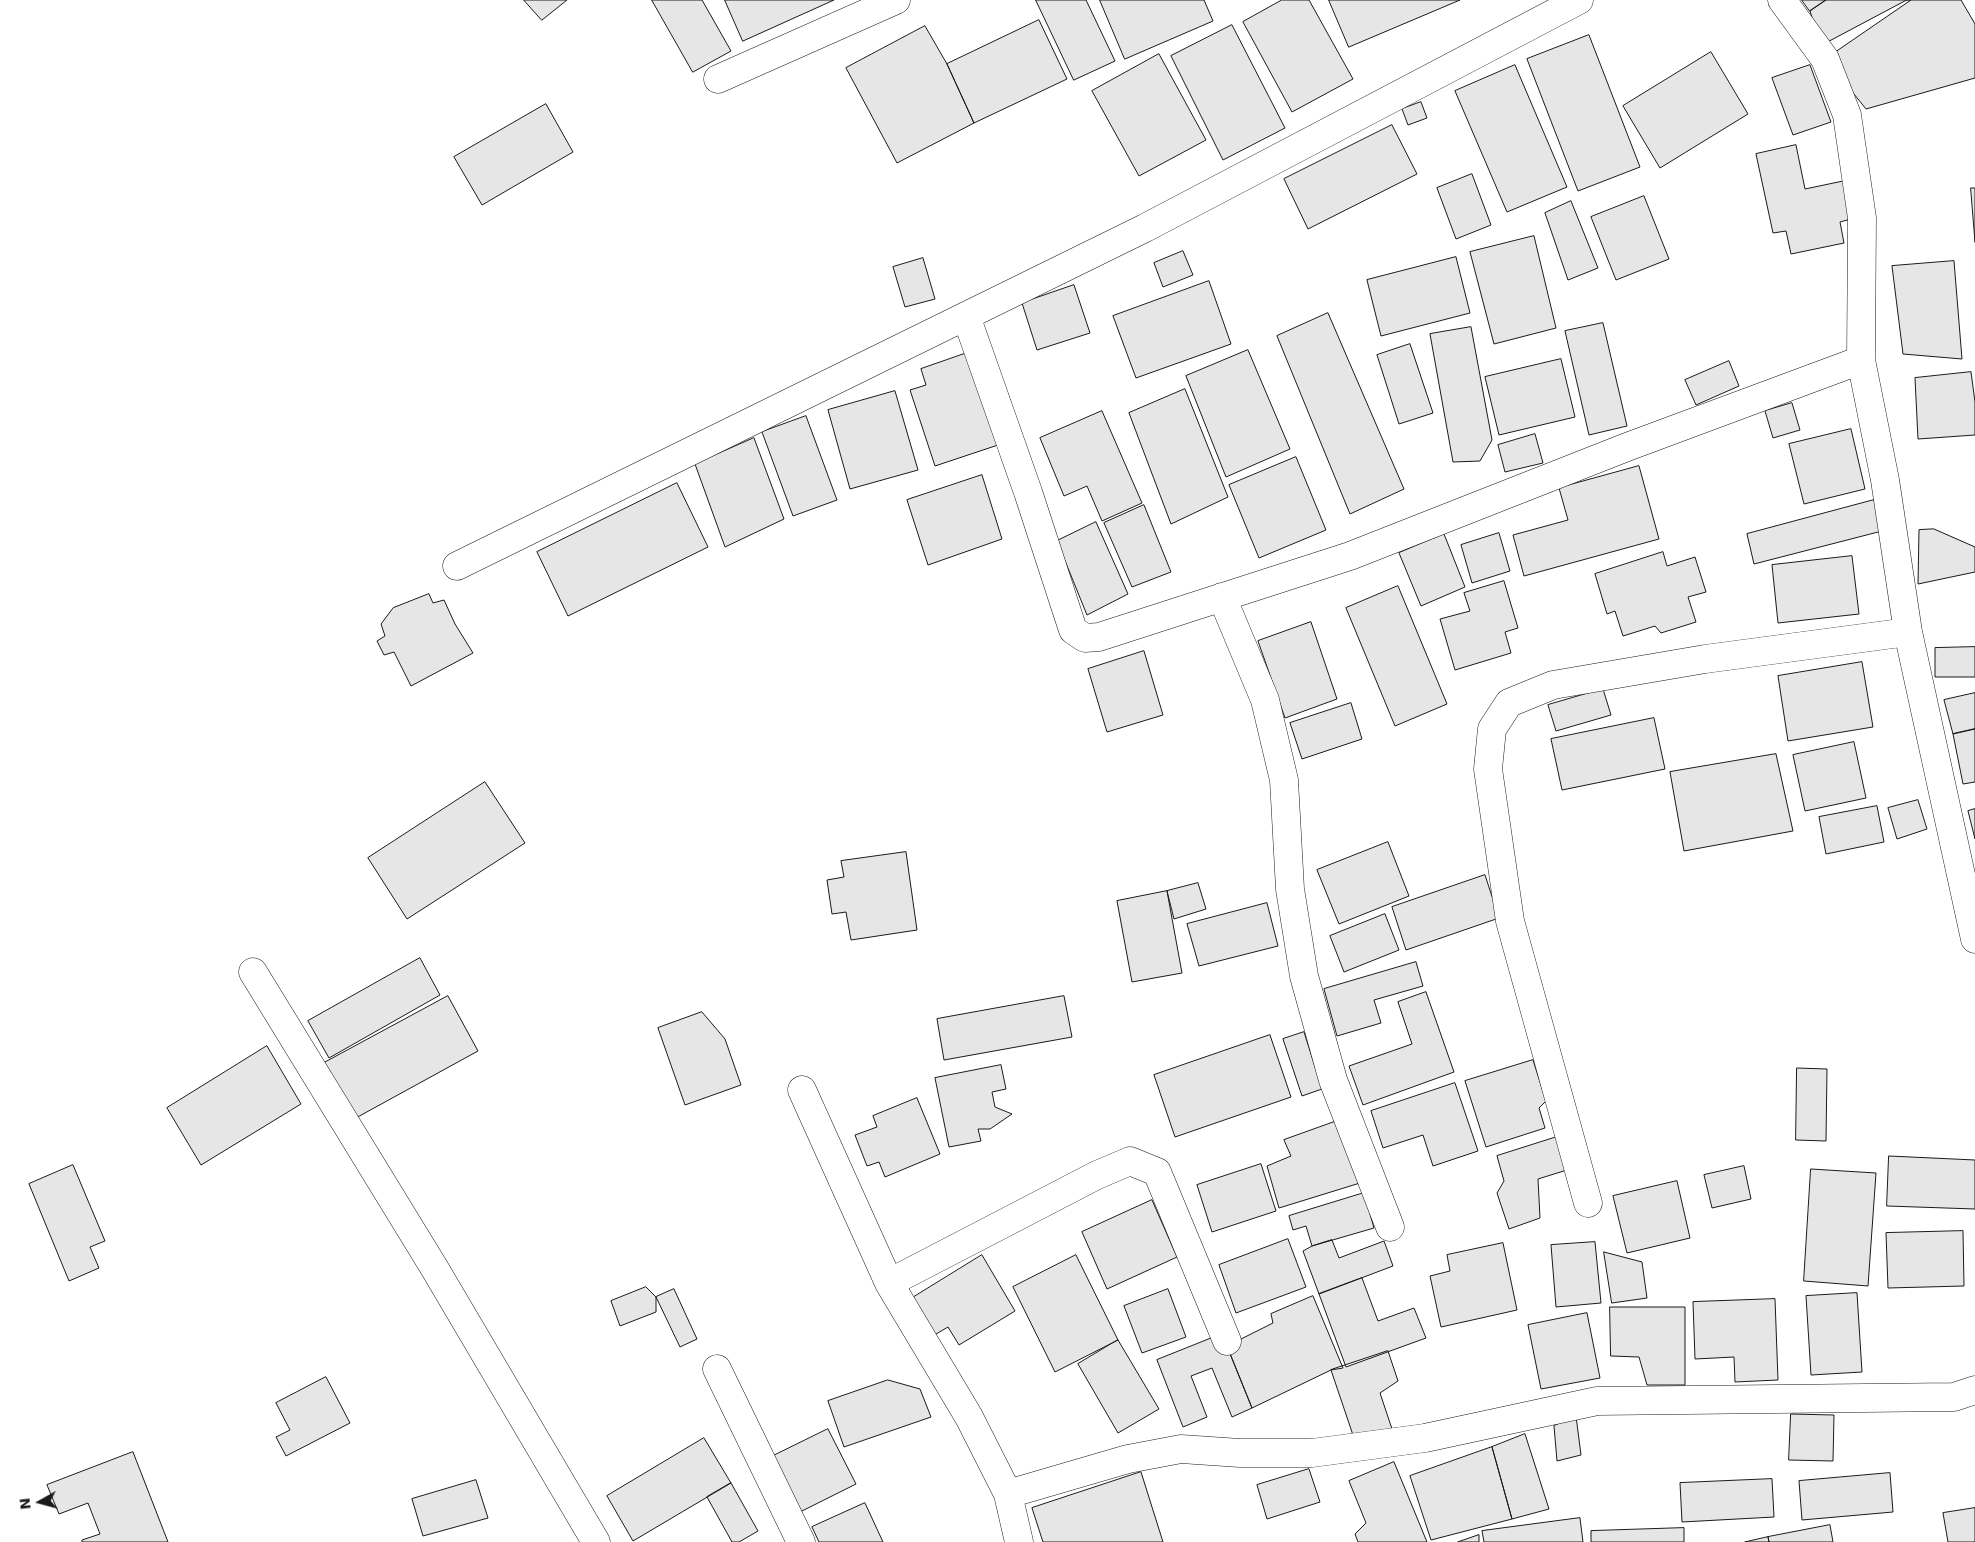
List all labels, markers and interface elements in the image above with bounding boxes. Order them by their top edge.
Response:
north arrow [15,1477,65,1527]
text: N [16,1497,34,1511]

